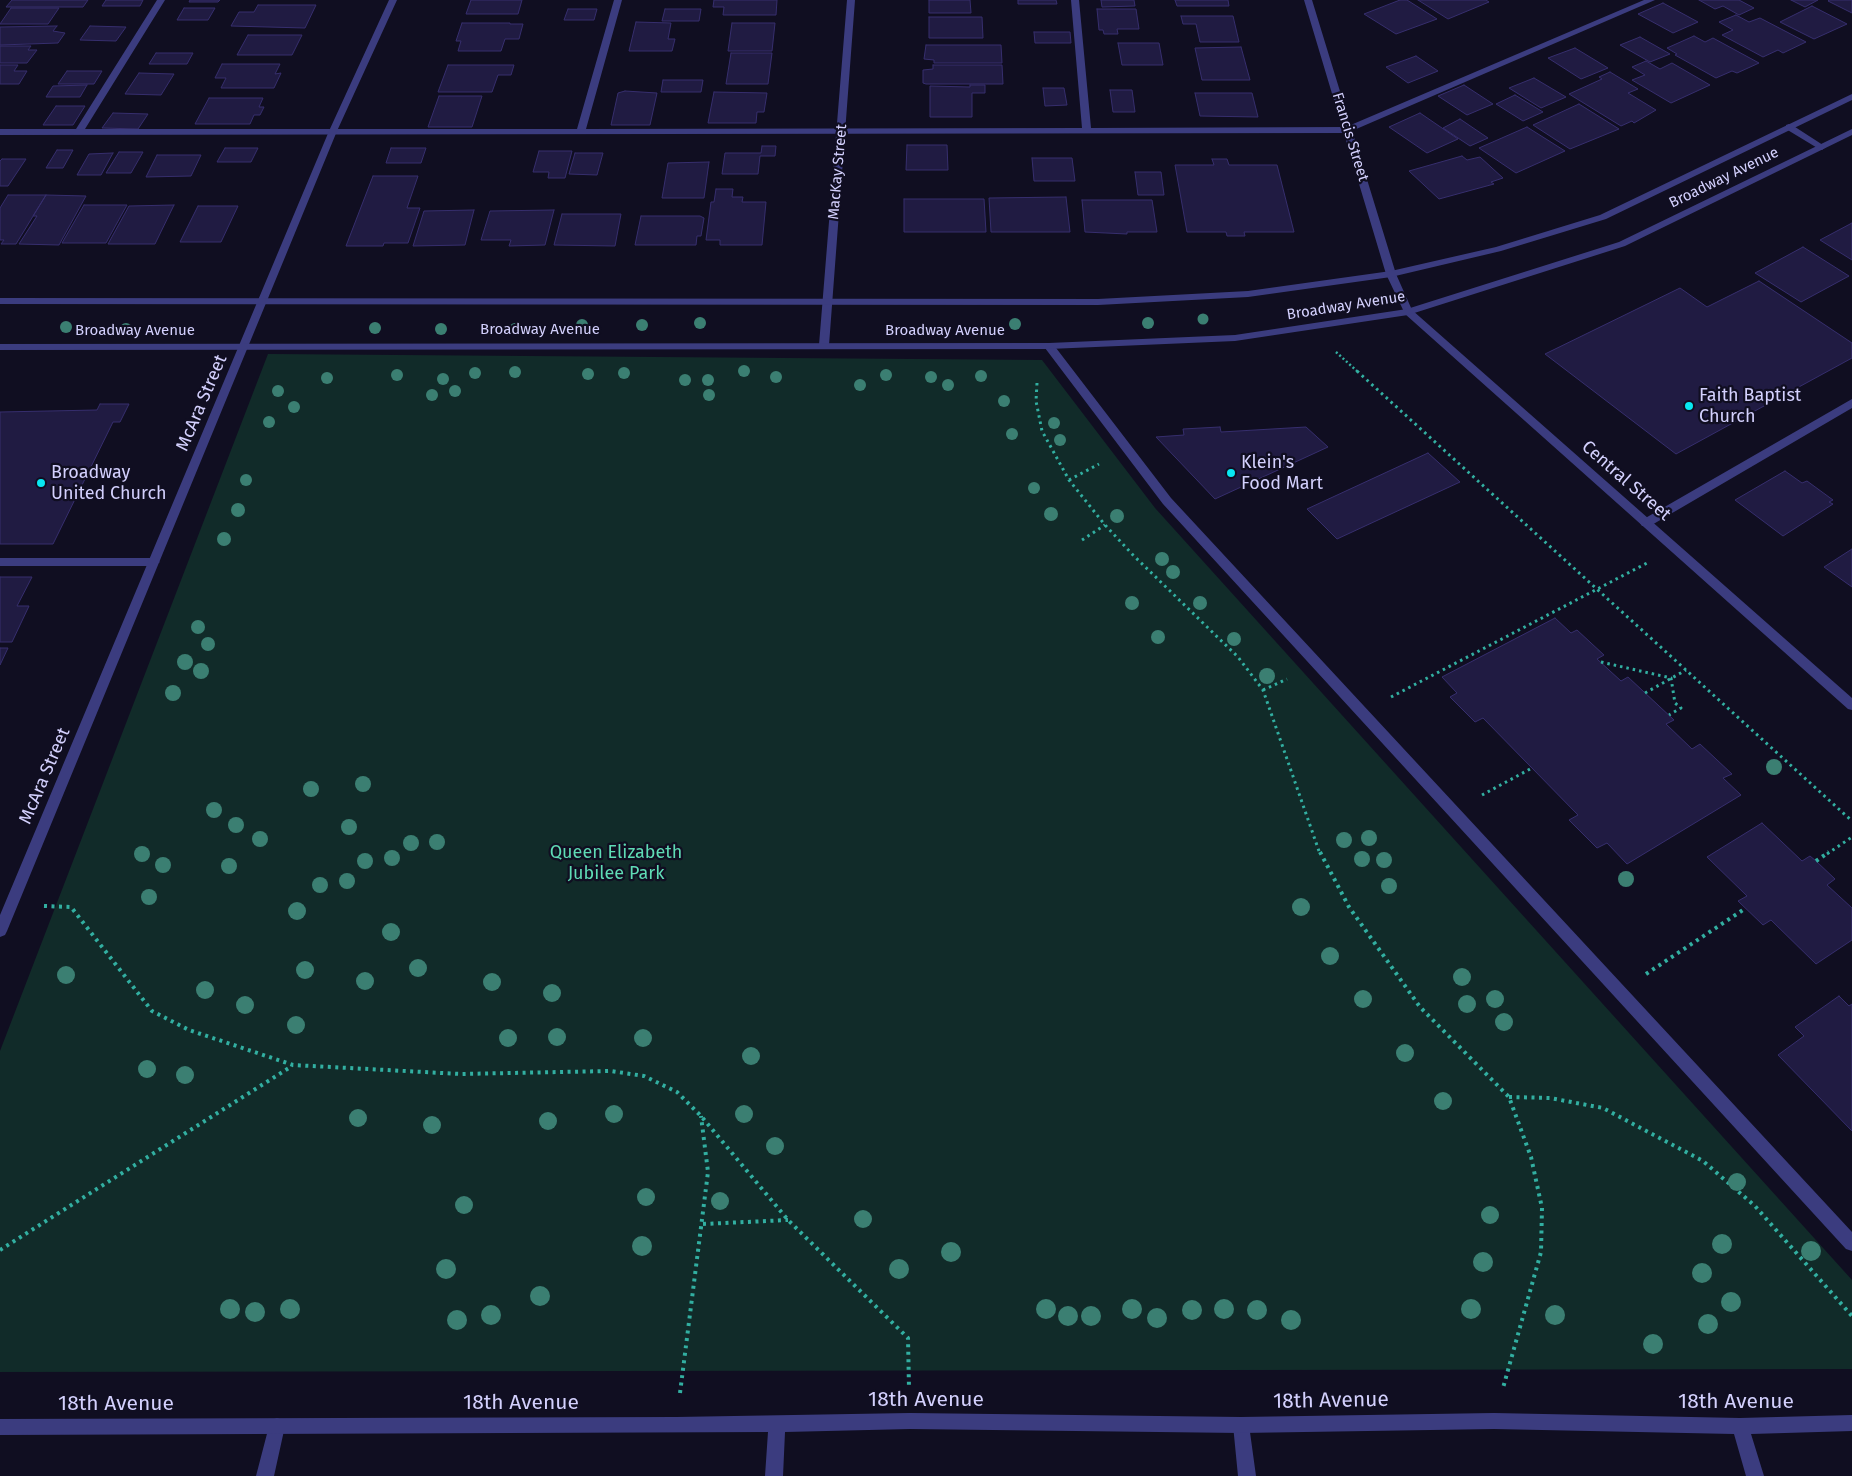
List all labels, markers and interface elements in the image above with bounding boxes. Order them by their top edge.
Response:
street label: Francis Street [1328,90,1372,184]
street label: MacKay Street [825,124,851,220]
street label: Broadway Avenue [1666,144,1782,212]
street label: Broadway Avenue [1285,288,1407,324]
street label: Broadway Avenue [480,321,600,339]
street label: Broadway Avenue [75,322,195,340]
street label: Broadway Avenue [885,322,1005,340]
street label: McAra Street [172,352,232,454]
place label: Faith Baptist Church [1699,385,1801,428]
marker: Faith Baptist Church [1683,400,1695,412]
street label: Central Street [1577,436,1675,526]
place label: Klein's Food Mart [1241,452,1323,494]
place label: Broadway United Church [51,462,167,504]
marker: Klein's Food Mart [1225,467,1237,479]
marker: Broadway United Church [35,477,47,489]
street label: McAra Street [15,725,75,827]
park label: Queen Elizabeth Jubilee Park [550,842,682,884]
street label: 18th Avenue [868,1387,984,1413]
street label: 18th Avenue [1273,1387,1389,1415]
street label: 18th Avenue [1678,1389,1794,1415]
street label: 18th Avenue [463,1390,579,1416]
street label: 18th Avenue [58,1391,174,1417]

